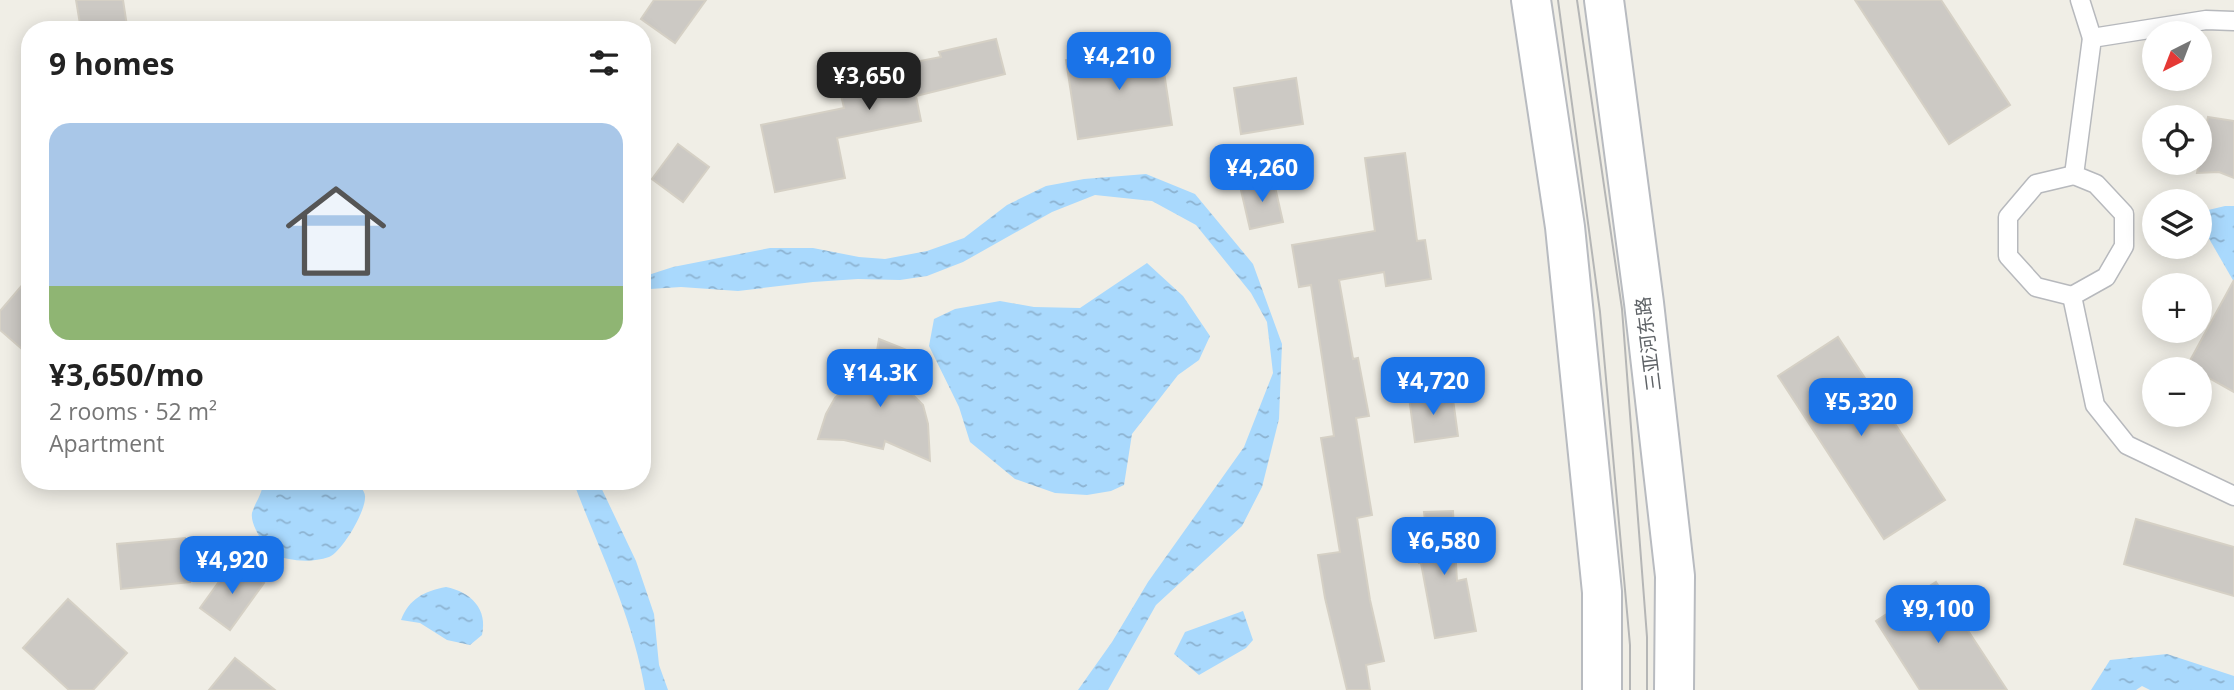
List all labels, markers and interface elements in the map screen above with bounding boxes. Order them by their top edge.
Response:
north arrow [2142,21,2212,91]
map controls [2142,21,2212,427]
pin: ¥4,210 [1062,32,1176,92]
text: ¥4,210 [1083,39,1155,71]
text: 9 homes [49,43,174,84]
icon: filters [585,44,623,82]
pin: ¥3,650 [812,52,926,112]
text: ¥3,650 [833,59,905,91]
button: locate [2142,105,2212,175]
pin: ¥4,260 [1205,144,1319,204]
text: ¥4,260 [1226,151,1298,183]
icon: home [273,168,399,294]
button: layers [2142,189,2212,259]
button: + [2142,273,2212,343]
street label: 三亚河东路 [1629,295,1667,393]
pin: ¥14.3K [823,350,937,409]
text: ¥3,650/mo [49,354,204,395]
text: ¥14.3K [843,356,917,388]
button: − [2142,357,2212,427]
pin: ¥4,720 [1376,358,1490,417]
text: ¥4,720 [1397,364,1469,396]
pin: ¥5,320 [1804,378,1918,438]
text: ¥5,320 [1825,385,1897,417]
text: 2 rooms · 52 m² [49,395,217,427]
text: Apartment [49,427,165,459]
pin: ¥6,580 [1387,518,1501,577]
text: ¥6,580 [1408,524,1480,556]
pin: ¥4,920 [175,536,289,596]
text: ¥4,920 [196,543,268,575]
pin: ¥9,100 [1881,586,1995,645]
text: ¥9,100 [1902,592,1974,624]

